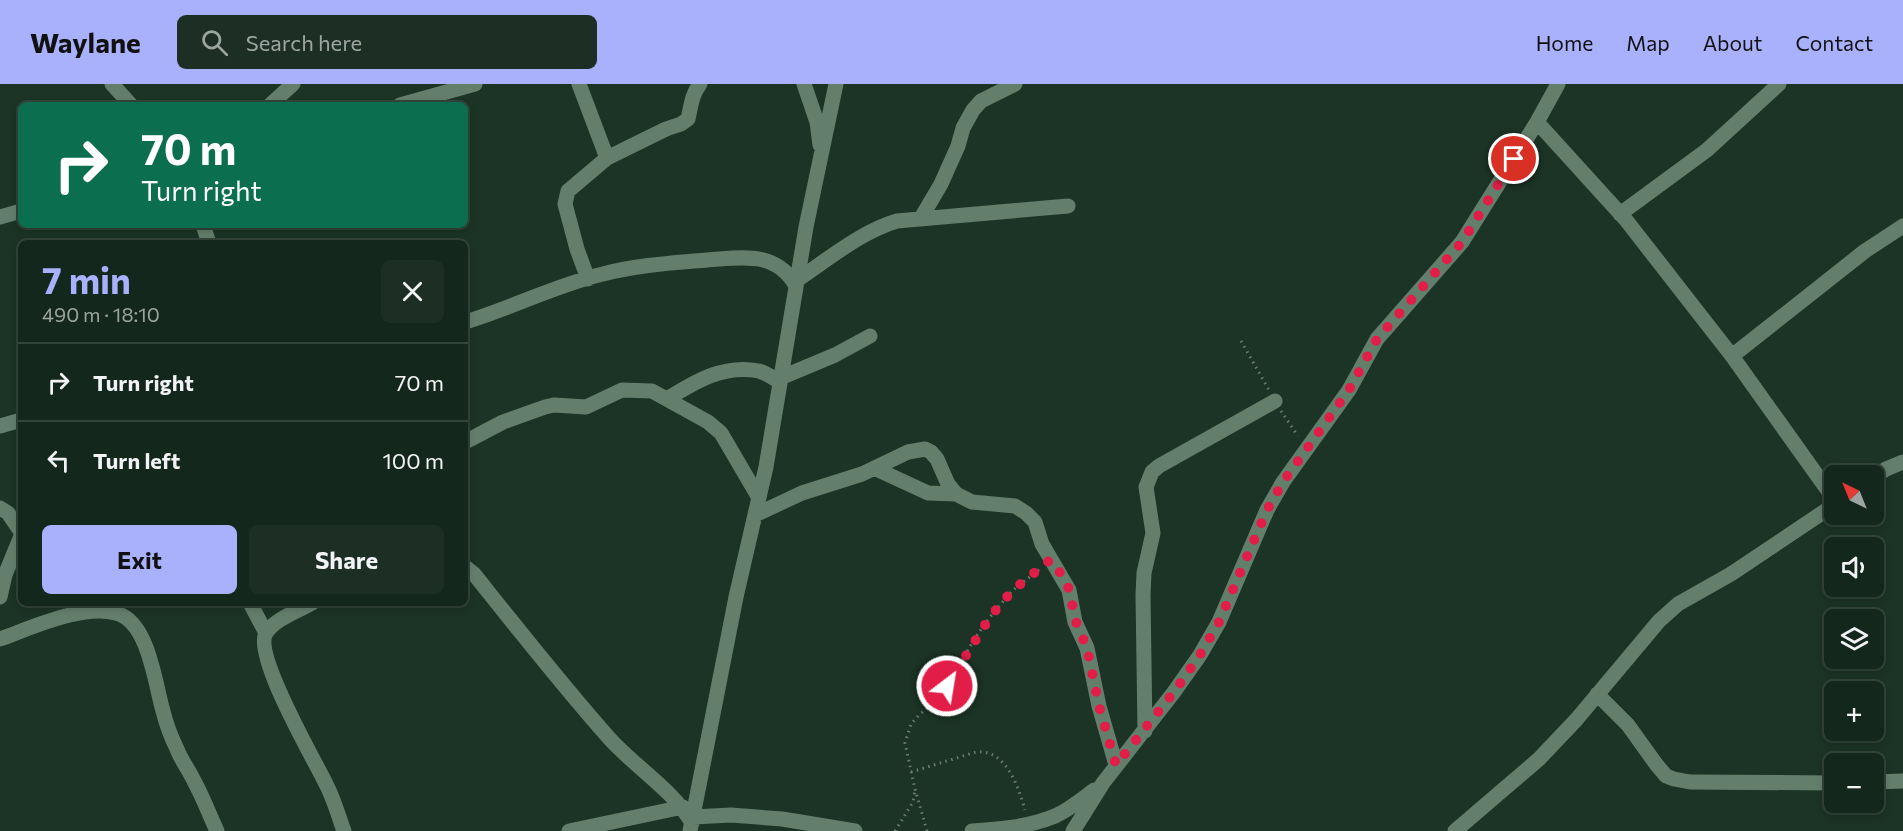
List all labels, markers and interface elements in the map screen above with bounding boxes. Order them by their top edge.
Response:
search box [177,15,597,69]
text: Waylane [30,25,141,59]
icon: search [198,26,231,59]
text: Search here [246,29,362,56]
text: Home [1536,30,1593,55]
text: Map [1626,30,1670,55]
text: About [1703,30,1762,55]
text: Contact [1795,30,1873,55]
text: 70 m [141,122,236,174]
icon: right [42,126,120,204]
pin [1488,133,1539,184]
icon: arrive [1497,142,1530,175]
text: Turn right [141,174,261,207]
text: 7 min [42,257,131,301]
button: close [381,260,444,323]
text: 490 m · 18:10 [42,302,160,326]
icon: right [42,366,75,399]
text: Turn right [93,369,194,396]
text: 70 m [395,369,444,396]
icon: left [42,444,75,477]
text: Turn left [93,447,180,474]
text: 100 m [382,447,444,474]
north arrow [1824,465,1884,525]
map controls [1824,465,1884,813]
button: Exit [42,525,237,594]
button: Share [249,525,444,594]
button: sound [1824,537,1884,597]
button: layers [1824,609,1884,669]
position arrow [915,654,979,718]
button: + [1824,681,1884,741]
button: − [1824,753,1884,813]

